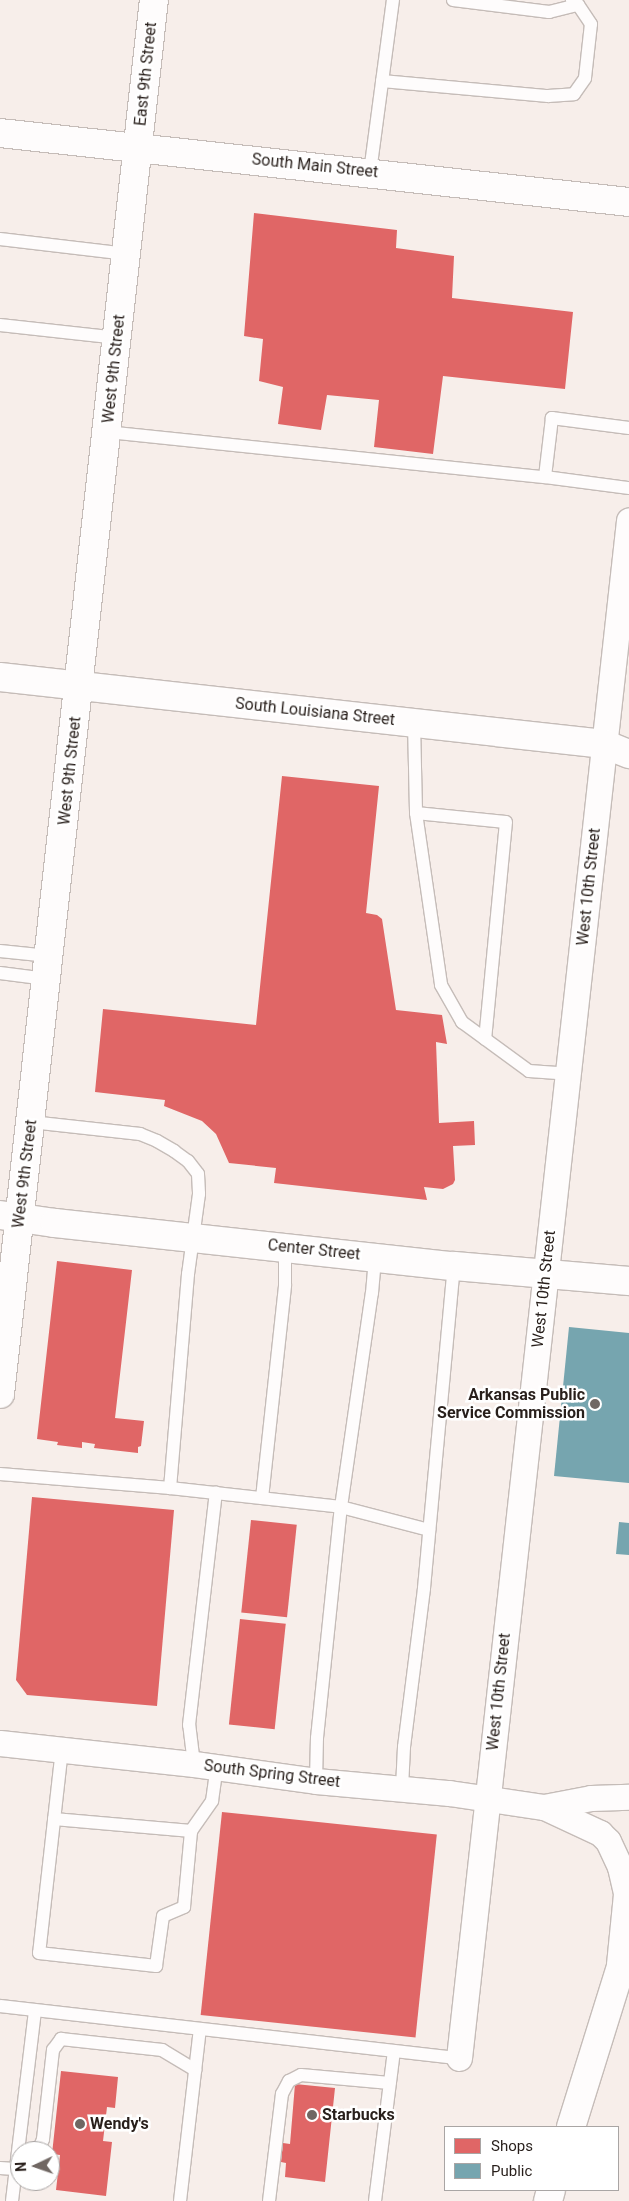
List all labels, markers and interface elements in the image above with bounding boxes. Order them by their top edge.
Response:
street label: East 9th Street [131,21,161,127]
street label: South Main Street [251,150,379,182]
street label: West 9th Street [99,314,129,424]
street label: South Louisiana Street [234,694,396,730]
street label: West 9th Street [55,716,85,826]
street label: West 10th Street [573,827,605,947]
street label: West 9th Street [9,1119,41,1229]
street label: West 10th Street [528,1229,560,1349]
street label: Center Street [267,1236,361,1264]
place label: Arkansas Public Service Commission [437,1385,585,1423]
marker: Arkansas Public Service Commission [589,1398,601,1410]
street label: West 10th Street [483,1632,515,1752]
street label: South Spring Street [203,1756,341,1792]
place label: Starbucks [322,2105,395,2125]
marker: Starbucks [306,2109,318,2121]
place label: Wendy's [90,2114,149,2134]
marker: Wendy's [74,2118,86,2130]
legend [444,2126,619,2191]
text: Shops [491,2137,533,2155]
north arrow [10,2141,60,2191]
text: N [13,2161,29,2172]
text: Public [491,2162,532,2180]

